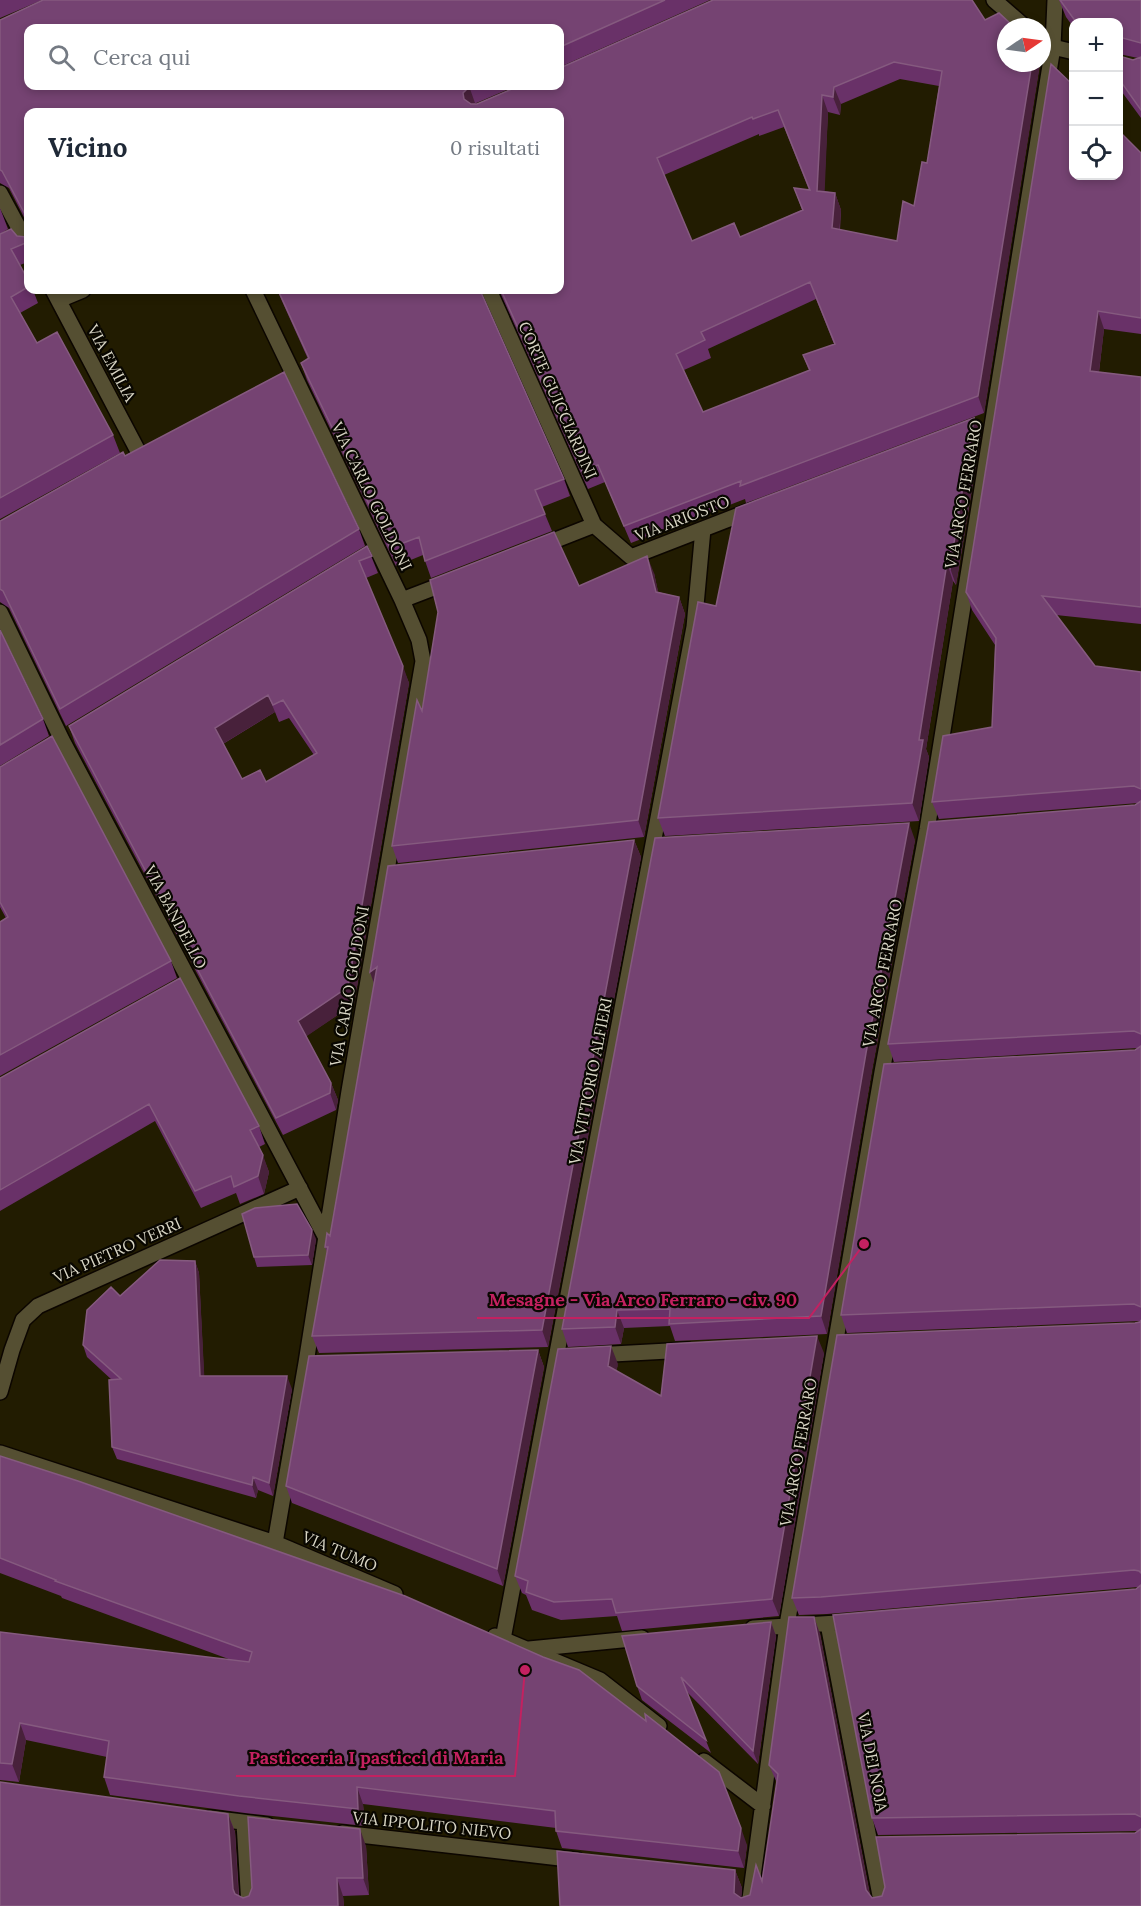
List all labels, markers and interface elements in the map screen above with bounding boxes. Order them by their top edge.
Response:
north arrow [997,18,1051,72]
map controls [1069,18,1123,180]
button: + [1069,18,1123,72]
search box [24,24,564,90]
icon: search [45,41,78,74]
text: Cerca qui [93,43,190,71]
button: − [1069,72,1123,126]
button: locate [1069,126,1123,180]
text: Vicino [48,131,128,164]
text: 0 risultati [450,135,540,160]
street label: CORTE GUICCIARDINI [514,318,602,482]
street label: VIA EMILIA [83,320,141,406]
street label: VIA CARLO GOLDONI [327,418,417,574]
street label: VIA ARCO FERRARO [940,418,986,571]
street label: VIA ARIOSTO [631,491,732,546]
street label: VIA BANDELLO [140,861,212,972]
street label: VIA ARCO FERRARO [858,897,906,1050]
street label: VIA CARLO GOLDONI [325,904,373,1069]
street label: VIA VITTORIO ALFIERI [564,996,616,1167]
street label: VIA PIETRO VERRI [49,1213,184,1288]
callout: Mesagne - Via Arco Ferraro - civ. 90 [477,1282,809,1318]
text: Mesagne - Via Arco Ferraro - civ. 90 [489,1288,797,1311]
street label: VIA ARCO FERRARO [775,1376,821,1529]
street label: VIA TUMO [299,1526,381,1576]
street label: VIA DEI NOJA [853,1709,893,1815]
callout: Pasticceria I pasticci di Maria [236,1740,515,1776]
text: Pasticceria I pasticci di Maria [248,1746,504,1769]
street label: VIA IPPOLITO NIEVO [351,1807,512,1843]

